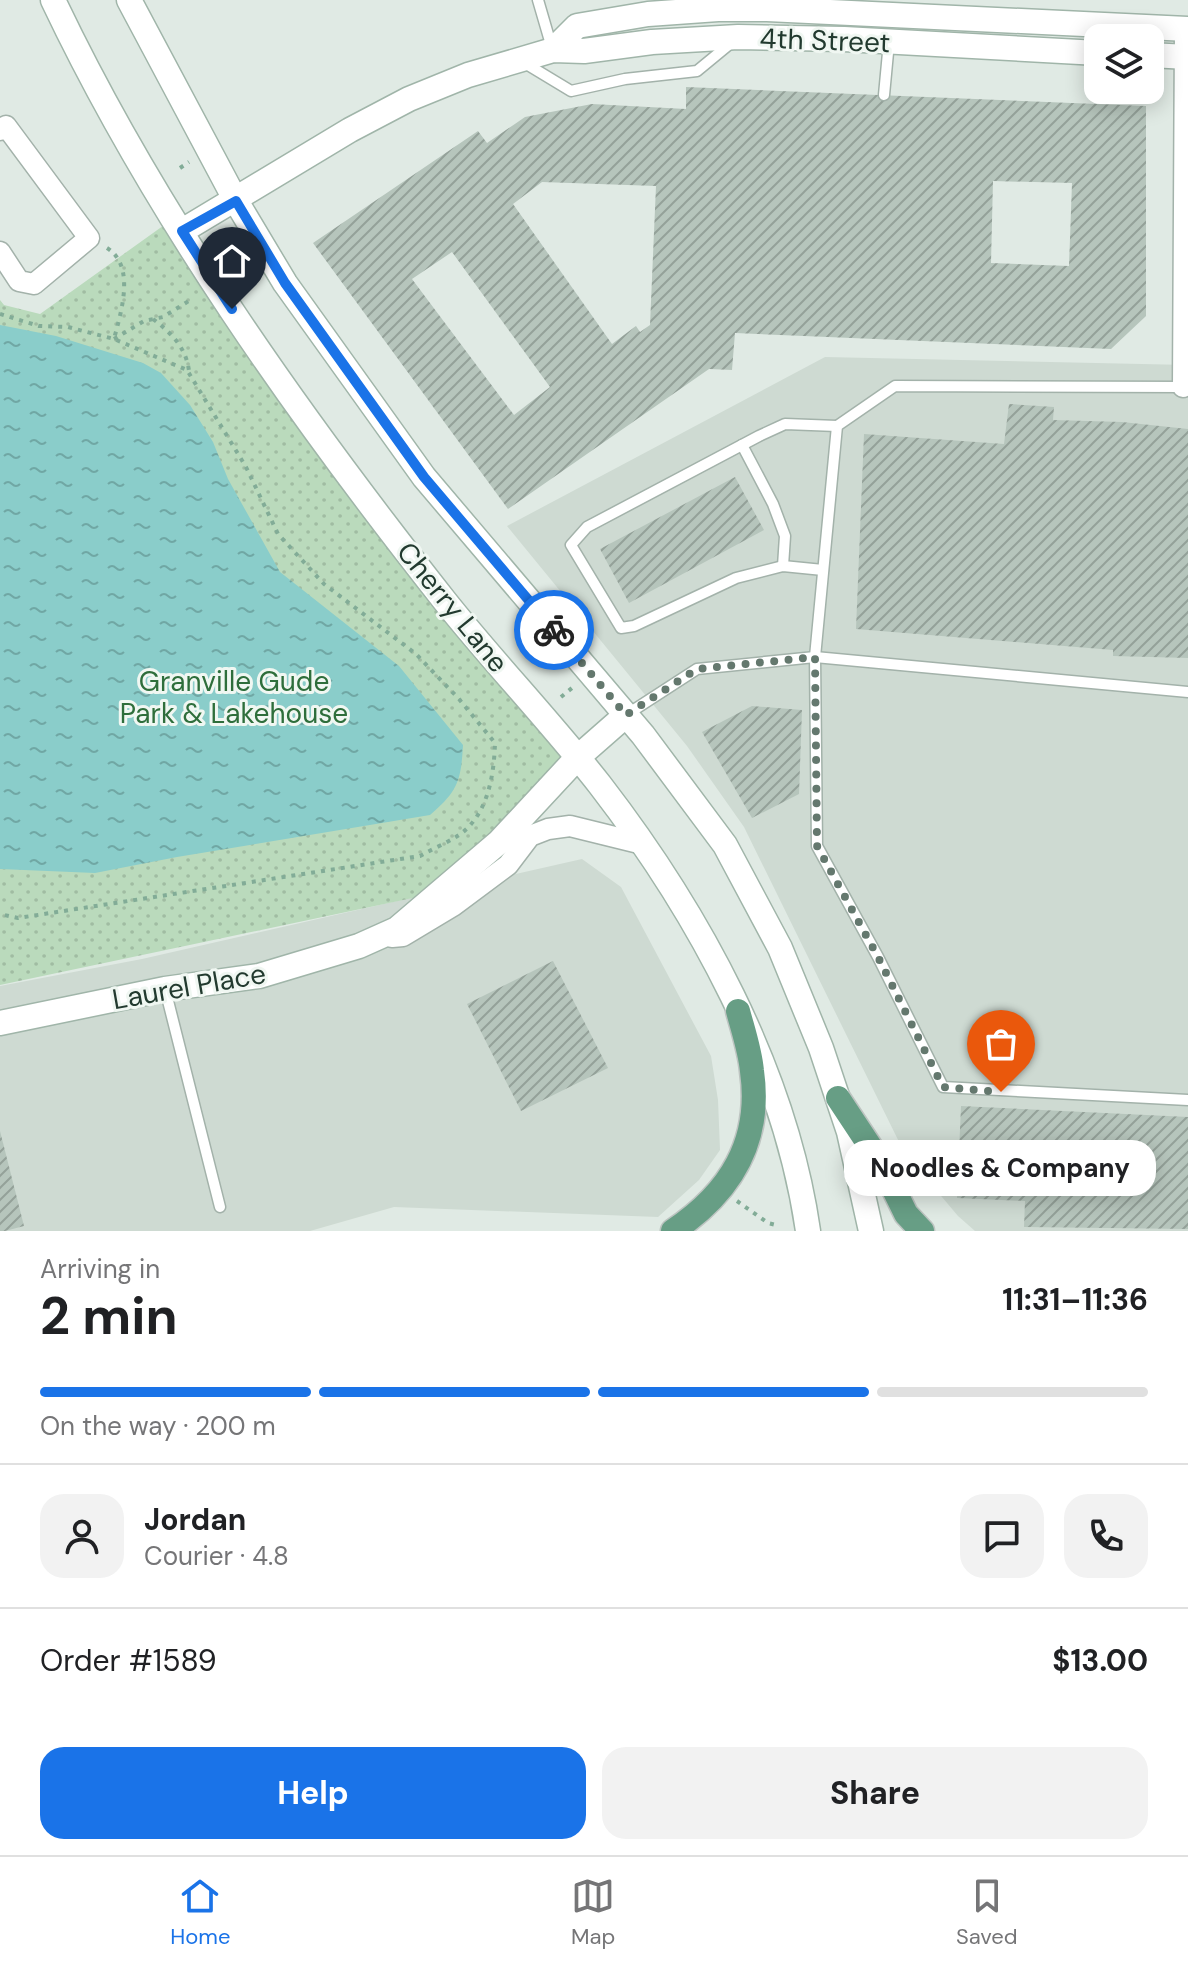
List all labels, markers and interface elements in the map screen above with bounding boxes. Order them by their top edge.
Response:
street label: 4th Street [759,20,891,61]
map controls [1084,24,1164,104]
button: layers [1084,24,1164,104]
pin [198,227,266,309]
icon: home [210,239,254,283]
street label: Cherry Lane [389,534,517,680]
courier [514,590,594,670]
icon: bike [532,608,576,652]
park label: Granville Gude Park & Lakehouse [120,663,348,732]
street label: Laurel Place [110,955,269,1018]
pin [967,1010,1035,1092]
icon: bag [979,1022,1023,1066]
callout: Noodles & Company [845,1140,1157,1196]
text: Noodles & Company [870,1151,1130,1185]
text: Arriving in [40,1252,160,1286]
text: 11:31–11:36 [1002,1280,1148,1319]
text: 2 min [40,1282,178,1350]
text: On the way · 200 m [40,1409,276,1443]
button: person [40,1494,124,1578]
button: chat [960,1494,1044,1578]
button: phone [1064,1494,1148,1578]
text: Jordan [144,1500,246,1539]
text: Courier · 4.8 [144,1539,289,1573]
text: Order #1589 [40,1641,217,1680]
text: $13.00 [1052,1641,1148,1680]
button: Help [40,1747,586,1839]
button: Share [602,1747,1148,1839]
tab: Home [170,1874,230,1951]
tab: Map [571,1874,615,1951]
tab: Saved [956,1874,1018,1951]

